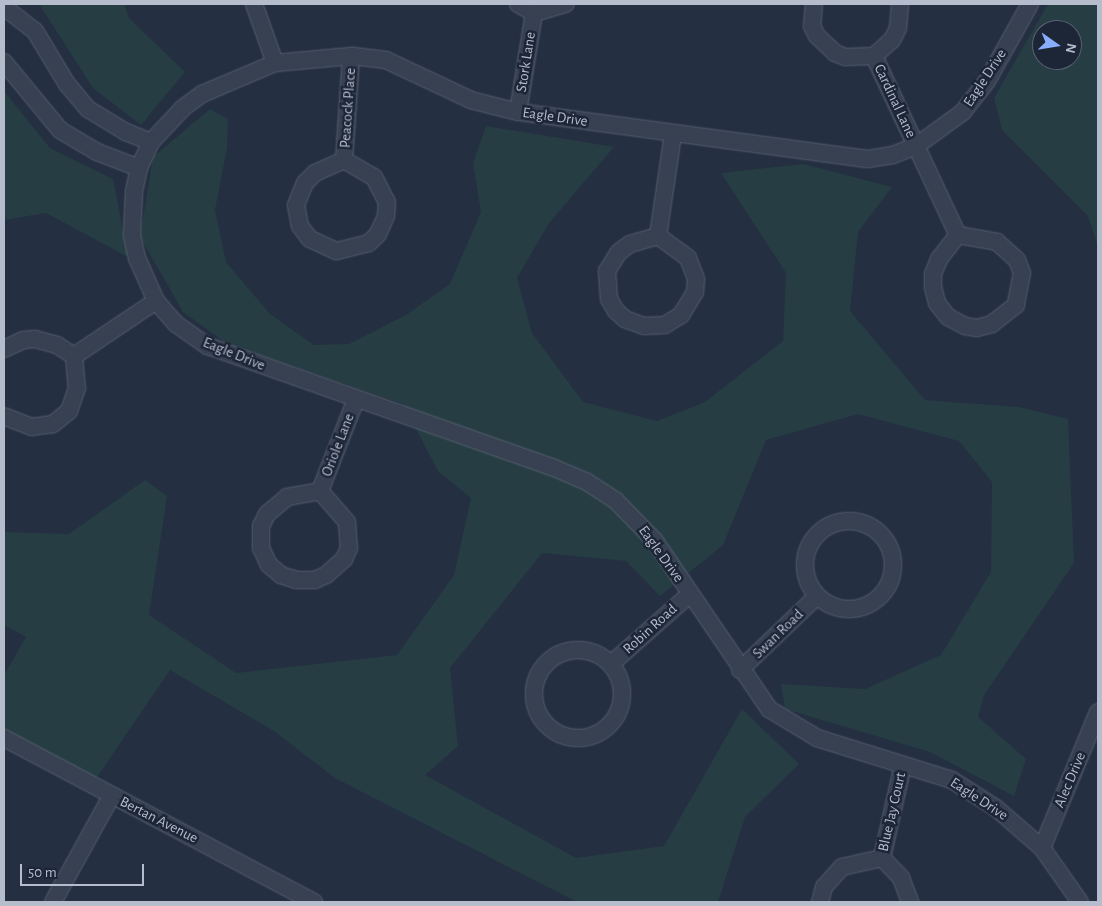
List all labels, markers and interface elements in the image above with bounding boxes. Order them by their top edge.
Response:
north arrow [1032,20,1082,70]
street label: Stork Lane [512,31,540,93]
text: N [1063,42,1079,54]
street label: Eagle Drive [960,46,1010,110]
street label: Cardinal Lane [870,61,920,141]
street label: Peacock Place [336,67,360,149]
street label: Eagle Drive [521,104,589,130]
street label: Eagle Drive [200,333,268,375]
street label: Oriole Lane [318,411,358,479]
street label: Eagle Drive [634,522,688,586]
street label: Robin Road [619,600,681,658]
street label: Swan Road [749,605,807,663]
street label: Alec Drive [1050,749,1090,811]
street label: Blue Jay Court [874,771,910,853]
street label: Eagle Drive [947,774,1011,824]
street label: Bertan Avenue [117,793,201,847]
scale bar [22,854,146,886]
text: 50 m [28,865,57,880]

